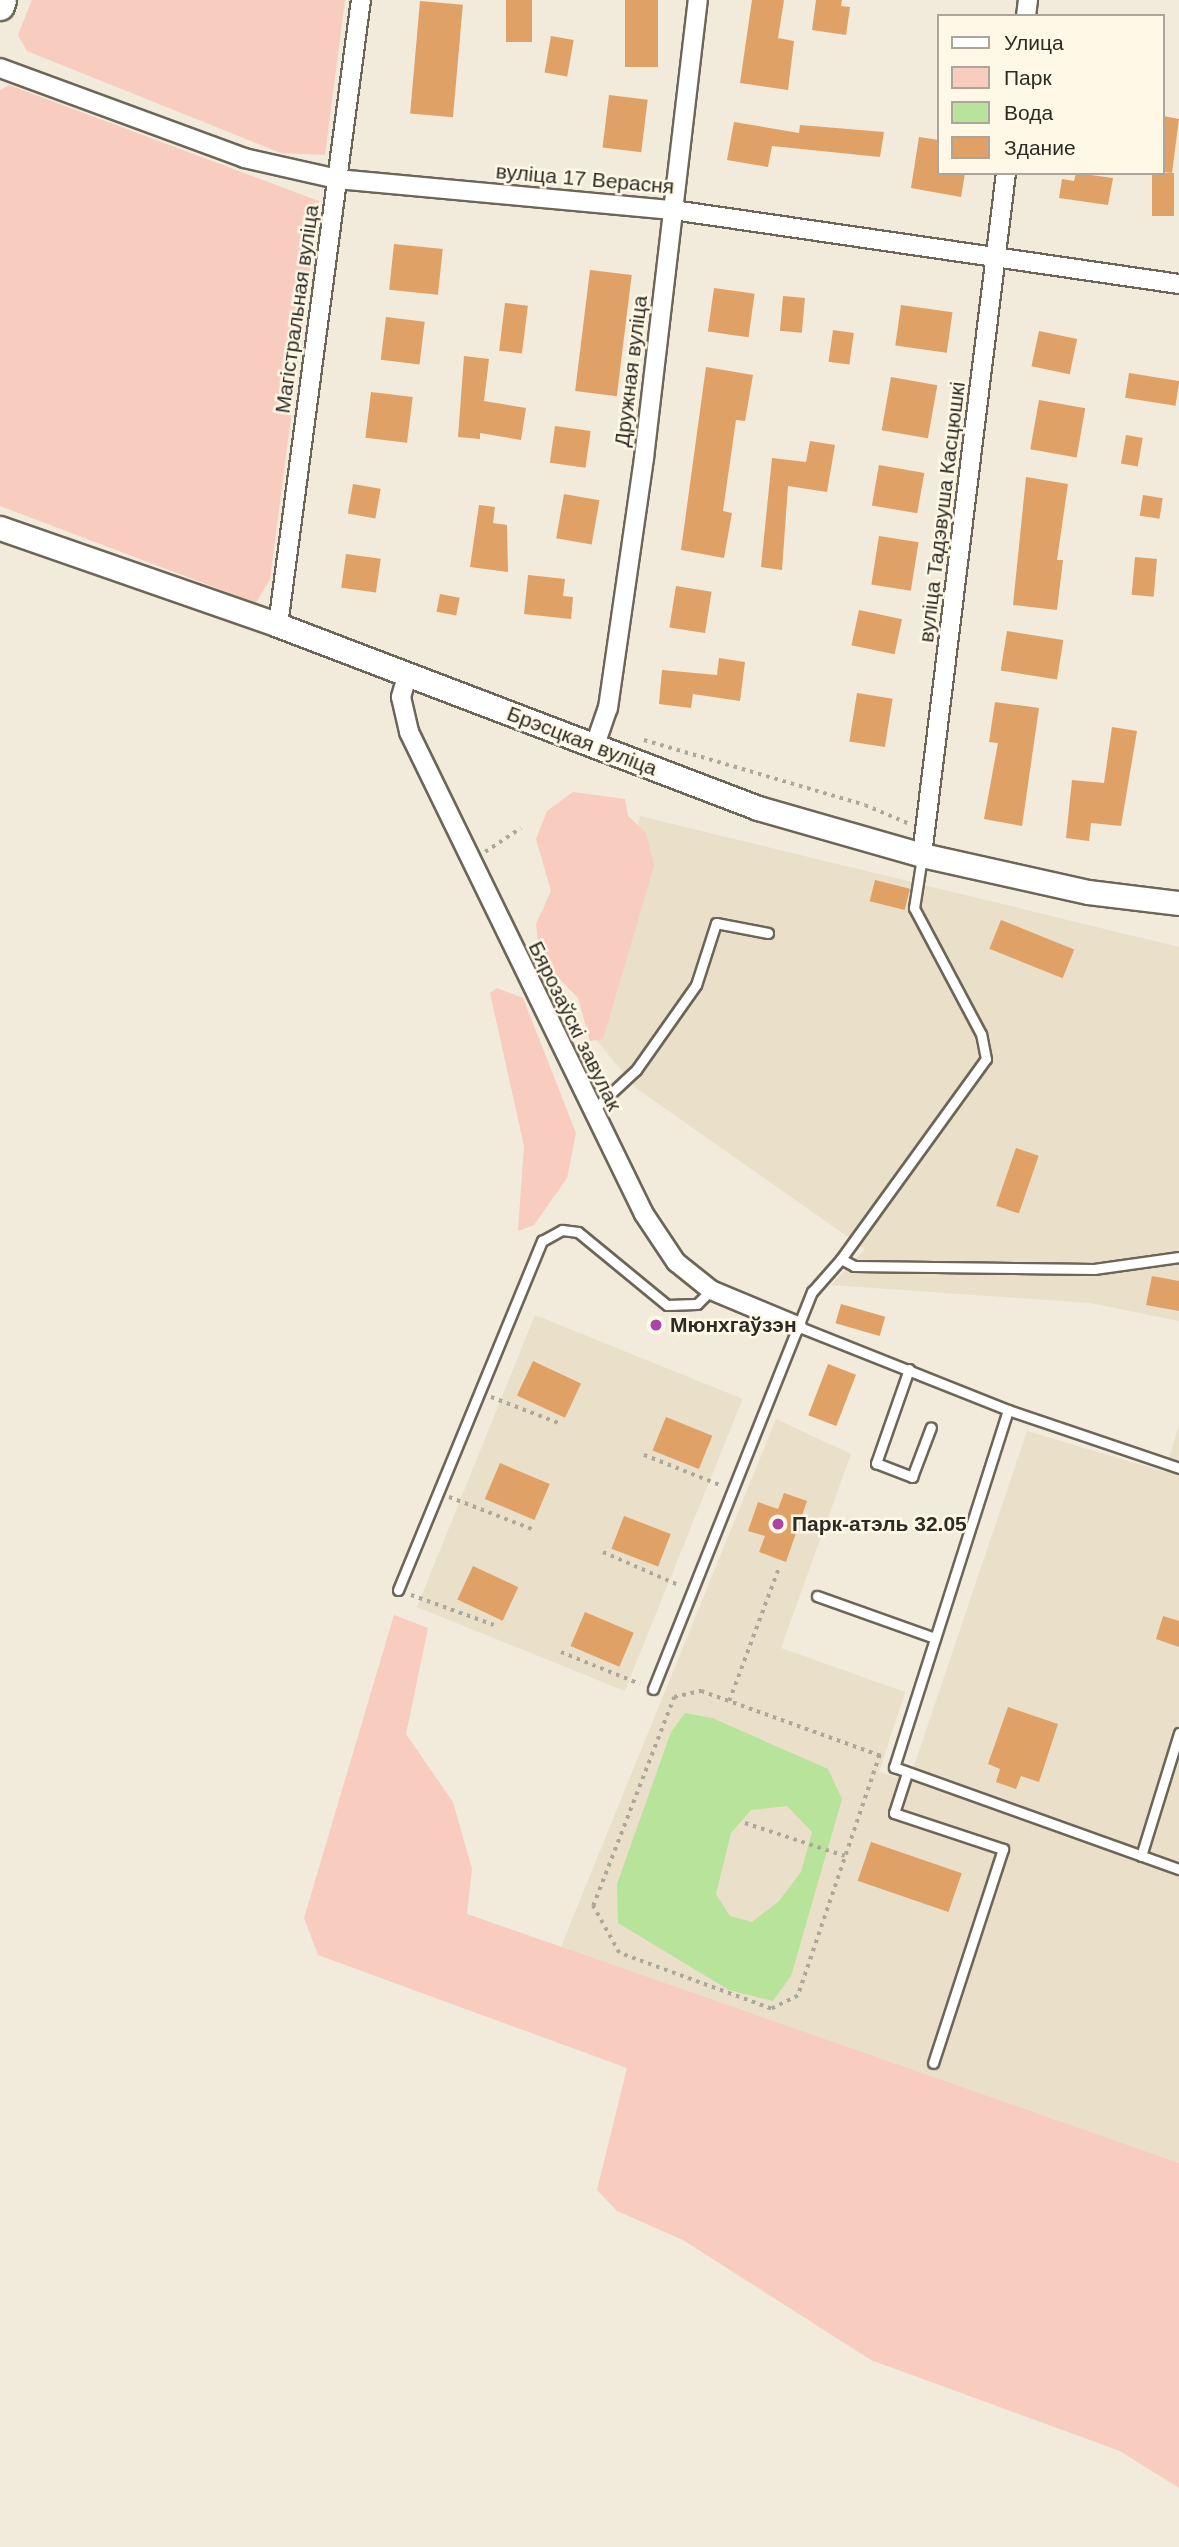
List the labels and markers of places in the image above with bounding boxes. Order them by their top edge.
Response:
place label: Мюнхгаўзэн [670,1312,797,1338]
marker: Мюнхгаўзэн [648,1317,664,1333]
place label: Парк-атэль 32.05 [792,1511,967,1537]
marker: Парк-атэль 32.05 [770,1516,786,1532]

